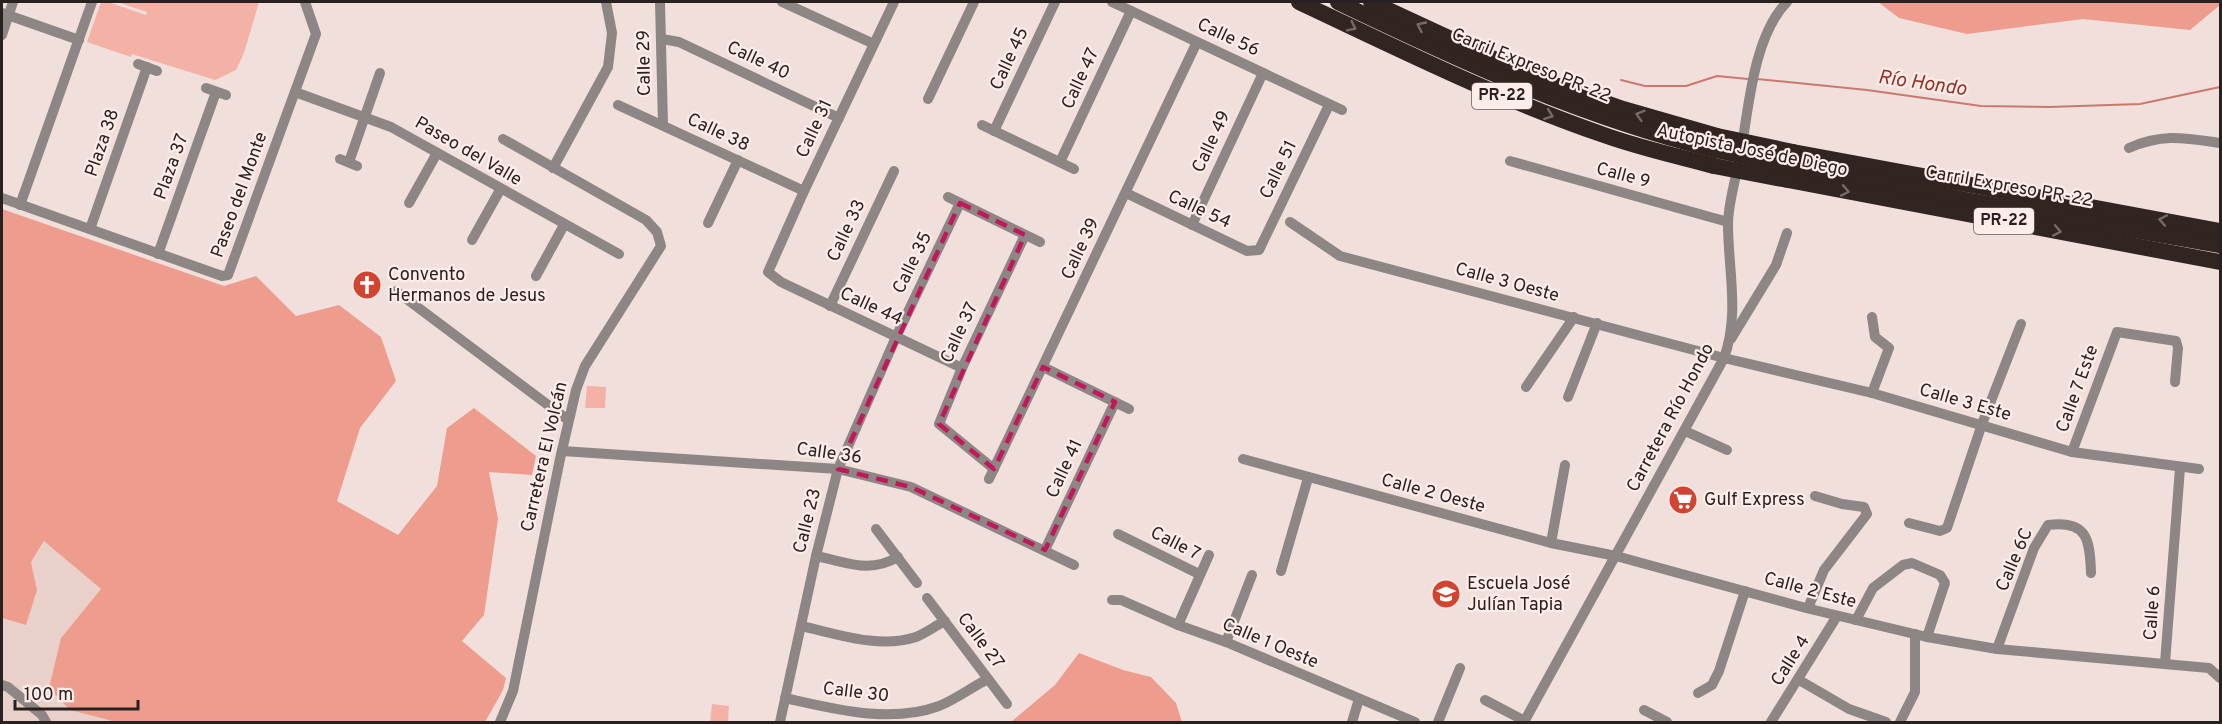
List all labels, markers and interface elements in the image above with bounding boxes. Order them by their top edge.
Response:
street label: Calle 56 [1193,14,1263,62]
one-way arrow [1345,19,1356,31]
one-way arrow [1416,21,1427,33]
street label: Calle 45 [985,24,1035,94]
street label: Carril Expreso PR-22 [1448,24,1614,108]
street label: Calle 29 [633,30,657,96]
street label: Calle 40 [723,36,793,86]
street label: Calle 47 [1057,45,1105,113]
water label: Río Hondo [1876,65,1968,103]
road number: PR-22 [1472,83,1532,109]
street label: Calle 31 [791,96,839,162]
street label: Plaza 38 [81,106,125,180]
street label: Calle 49 [1188,107,1236,177]
one-way arrow [1543,108,1554,120]
street label: Calle 38 [683,109,753,157]
one-way arrow [1635,109,1646,122]
street label: Paseo del Valle [410,112,526,192]
street label: Autopista José de Diego [1654,119,1850,183]
street label: Paseo del Monte [207,129,273,261]
street label: Plaza 37 [150,131,194,203]
street label: Calle 51 [1255,137,1303,203]
street label: Calle 9 [1593,158,1653,194]
street label: Carril Expreso PR-22 [1923,161,2095,213]
one-way arrow [1840,184,1850,197]
street label: Calle 54 [1164,185,1234,235]
street label: Calle 33 [823,196,871,266]
road number: PR-22 [1974,208,2034,234]
street label: Calle 39 [1057,214,1105,284]
one-way arrow [2158,215,2168,227]
one-way arrow [2052,224,2062,237]
street label: Calle 35 [888,228,938,298]
street label: Calle 3 Oeste [1453,258,1561,308]
place label: Convento Hermanos de Jesus [388,264,546,308]
church icon: Convento Hermanos de Jesus [351,269,383,301]
street label: Calle 44 [836,282,906,332]
street label: Calle 37 [936,299,984,367]
street label: Carretera Río Hondo [1622,340,1720,496]
street label: Calle 7 Este [2052,342,2104,436]
street label: Calle 3 Este [1916,379,2014,427]
street label: Carretera El Volcán [517,380,573,534]
street label: Calle 41 [1041,436,1089,502]
street label: Calle 36 [795,438,863,470]
street label: Calle 2 Oeste [1378,469,1488,519]
supermarket icon: Gulf Express [1667,484,1699,516]
street label: Calle 23 [789,486,827,556]
place label: Gulf Express [1704,489,1805,512]
street label: Calle 7 [1146,522,1204,566]
street label: Calle 6C [1991,525,2039,595]
street label: Calle 2 Este [1761,568,1859,614]
place label: Escuela José Julían Tapia [1467,573,1570,617]
school or university icon: Escuela José Julían Tapia [1430,578,1462,610]
street label: Calle 6 [2140,585,2166,641]
street label: Calle 27 [951,608,1009,674]
street label: Calle 1 Oeste [1218,613,1322,675]
street label: Calle 4 [1767,631,1815,691]
scale bar [15,673,138,711]
street label: Calle 30 [822,678,890,708]
text: 100 m [24,684,73,707]

